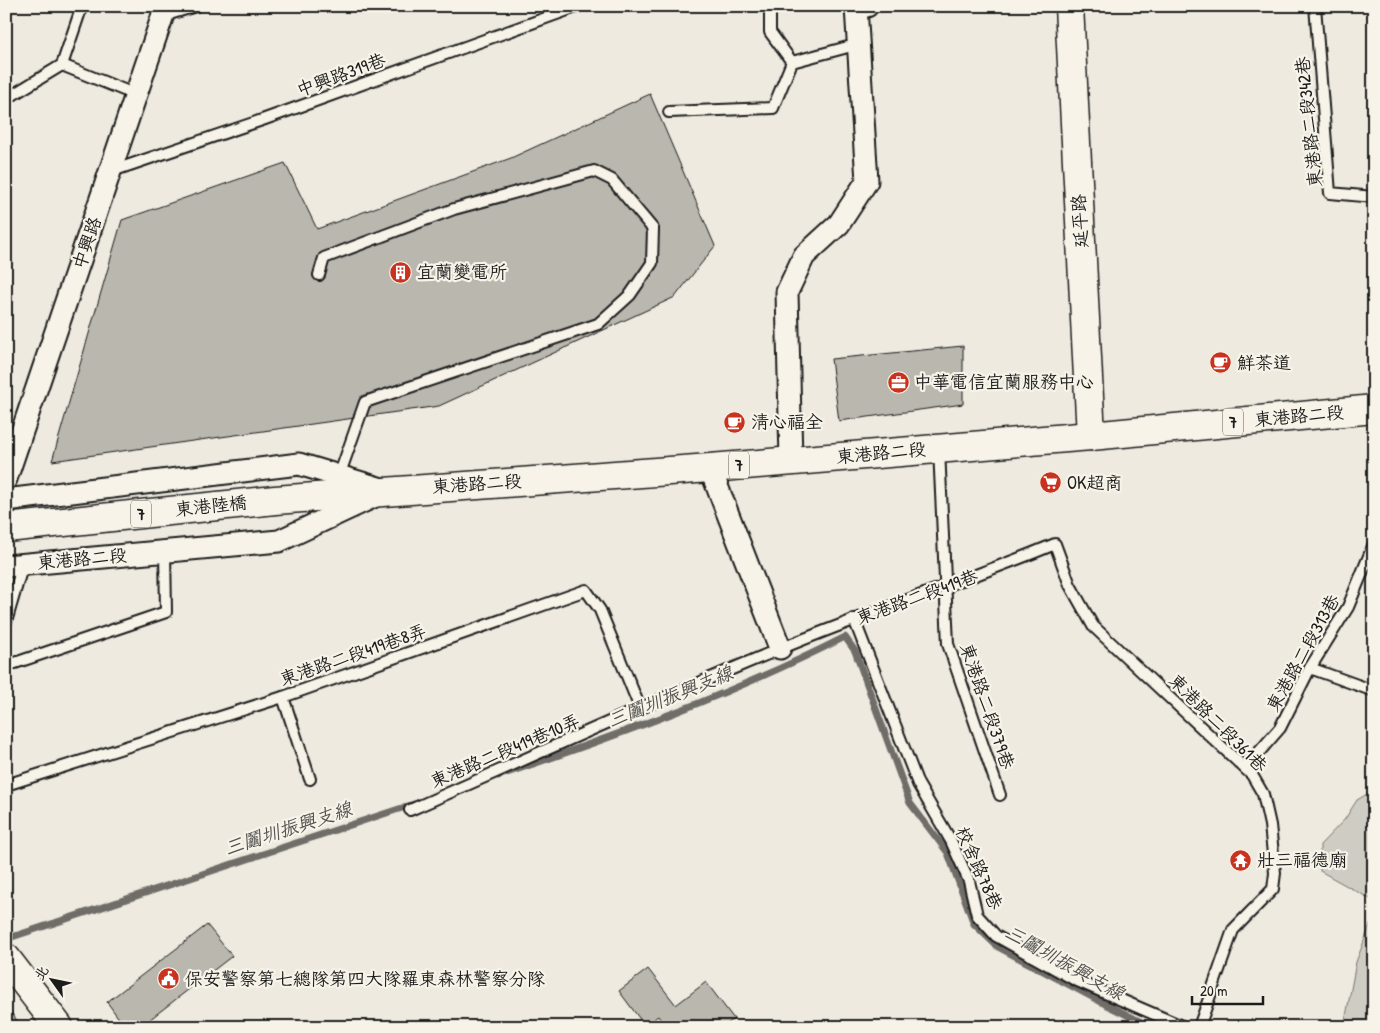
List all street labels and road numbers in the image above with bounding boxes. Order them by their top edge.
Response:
street label: 中興路319巷 [293,47,389,102]
street label: 東港路二段342巷 [1289,55,1328,189]
street label: 延平路 [1066,193,1093,249]
street label: 中興路 [66,213,107,272]
street label: 東港路二段 [1253,399,1345,432]
road number: 7 [1223,408,1243,436]
street label: 東港路二段 [835,436,927,469]
road number: 7 [729,452,749,478]
street label: 東港路二段 [431,468,523,499]
street label: 東港陸橋 [174,489,248,522]
road number: 7 [131,500,151,528]
street label: 東港路二段 [36,542,128,575]
street label: 東港路二段419巷 [852,563,981,630]
street label: 東港路二段313巷 [1260,590,1345,716]
street label: 東港路二段419巷8弄 [276,618,430,691]
street label: 東港路二段379巷 [954,640,1021,772]
street label: 東港路二段361巷 [1164,668,1273,777]
street label: 東港路二段419巷10弄 [426,708,584,793]
street label: 校舍路78巷 [950,822,1009,913]

